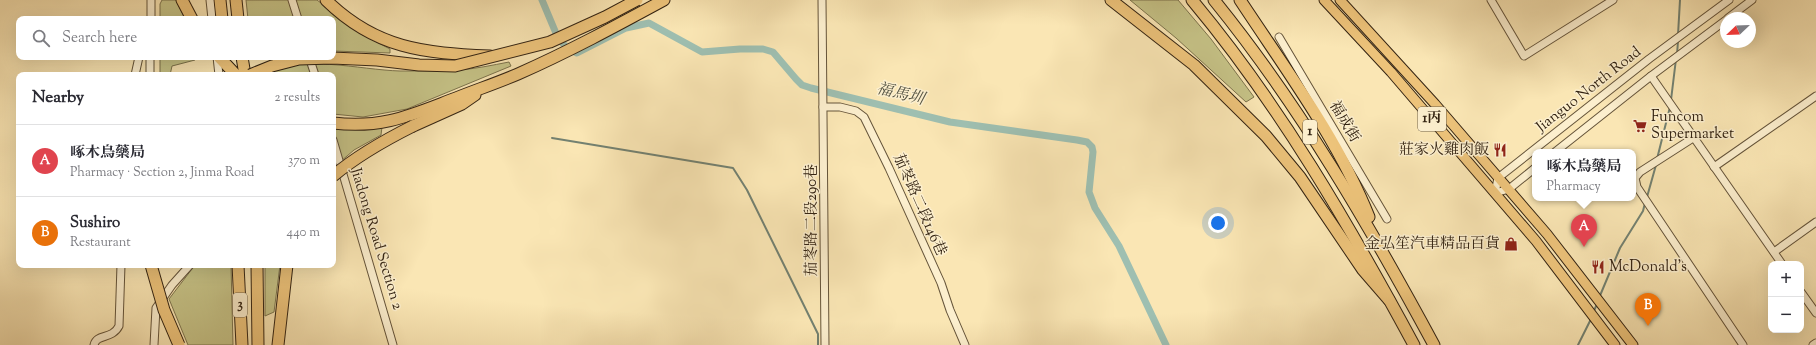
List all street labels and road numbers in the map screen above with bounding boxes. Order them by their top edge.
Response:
street label: Jianguo North Road [1531,42,1646,138]
street label: 福成街 [1323,97,1365,147]
road number: 1丙 [1418,107,1446,131]
road number: 1 [1303,120,1317,144]
street label: 茄苳路二段146巷 [887,150,951,260]
street label: 茄苳路二段290巷 [802,164,823,276]
street label: Jiadong Road Section 2 [344,165,408,312]
road number: 3 [233,293,247,317]

